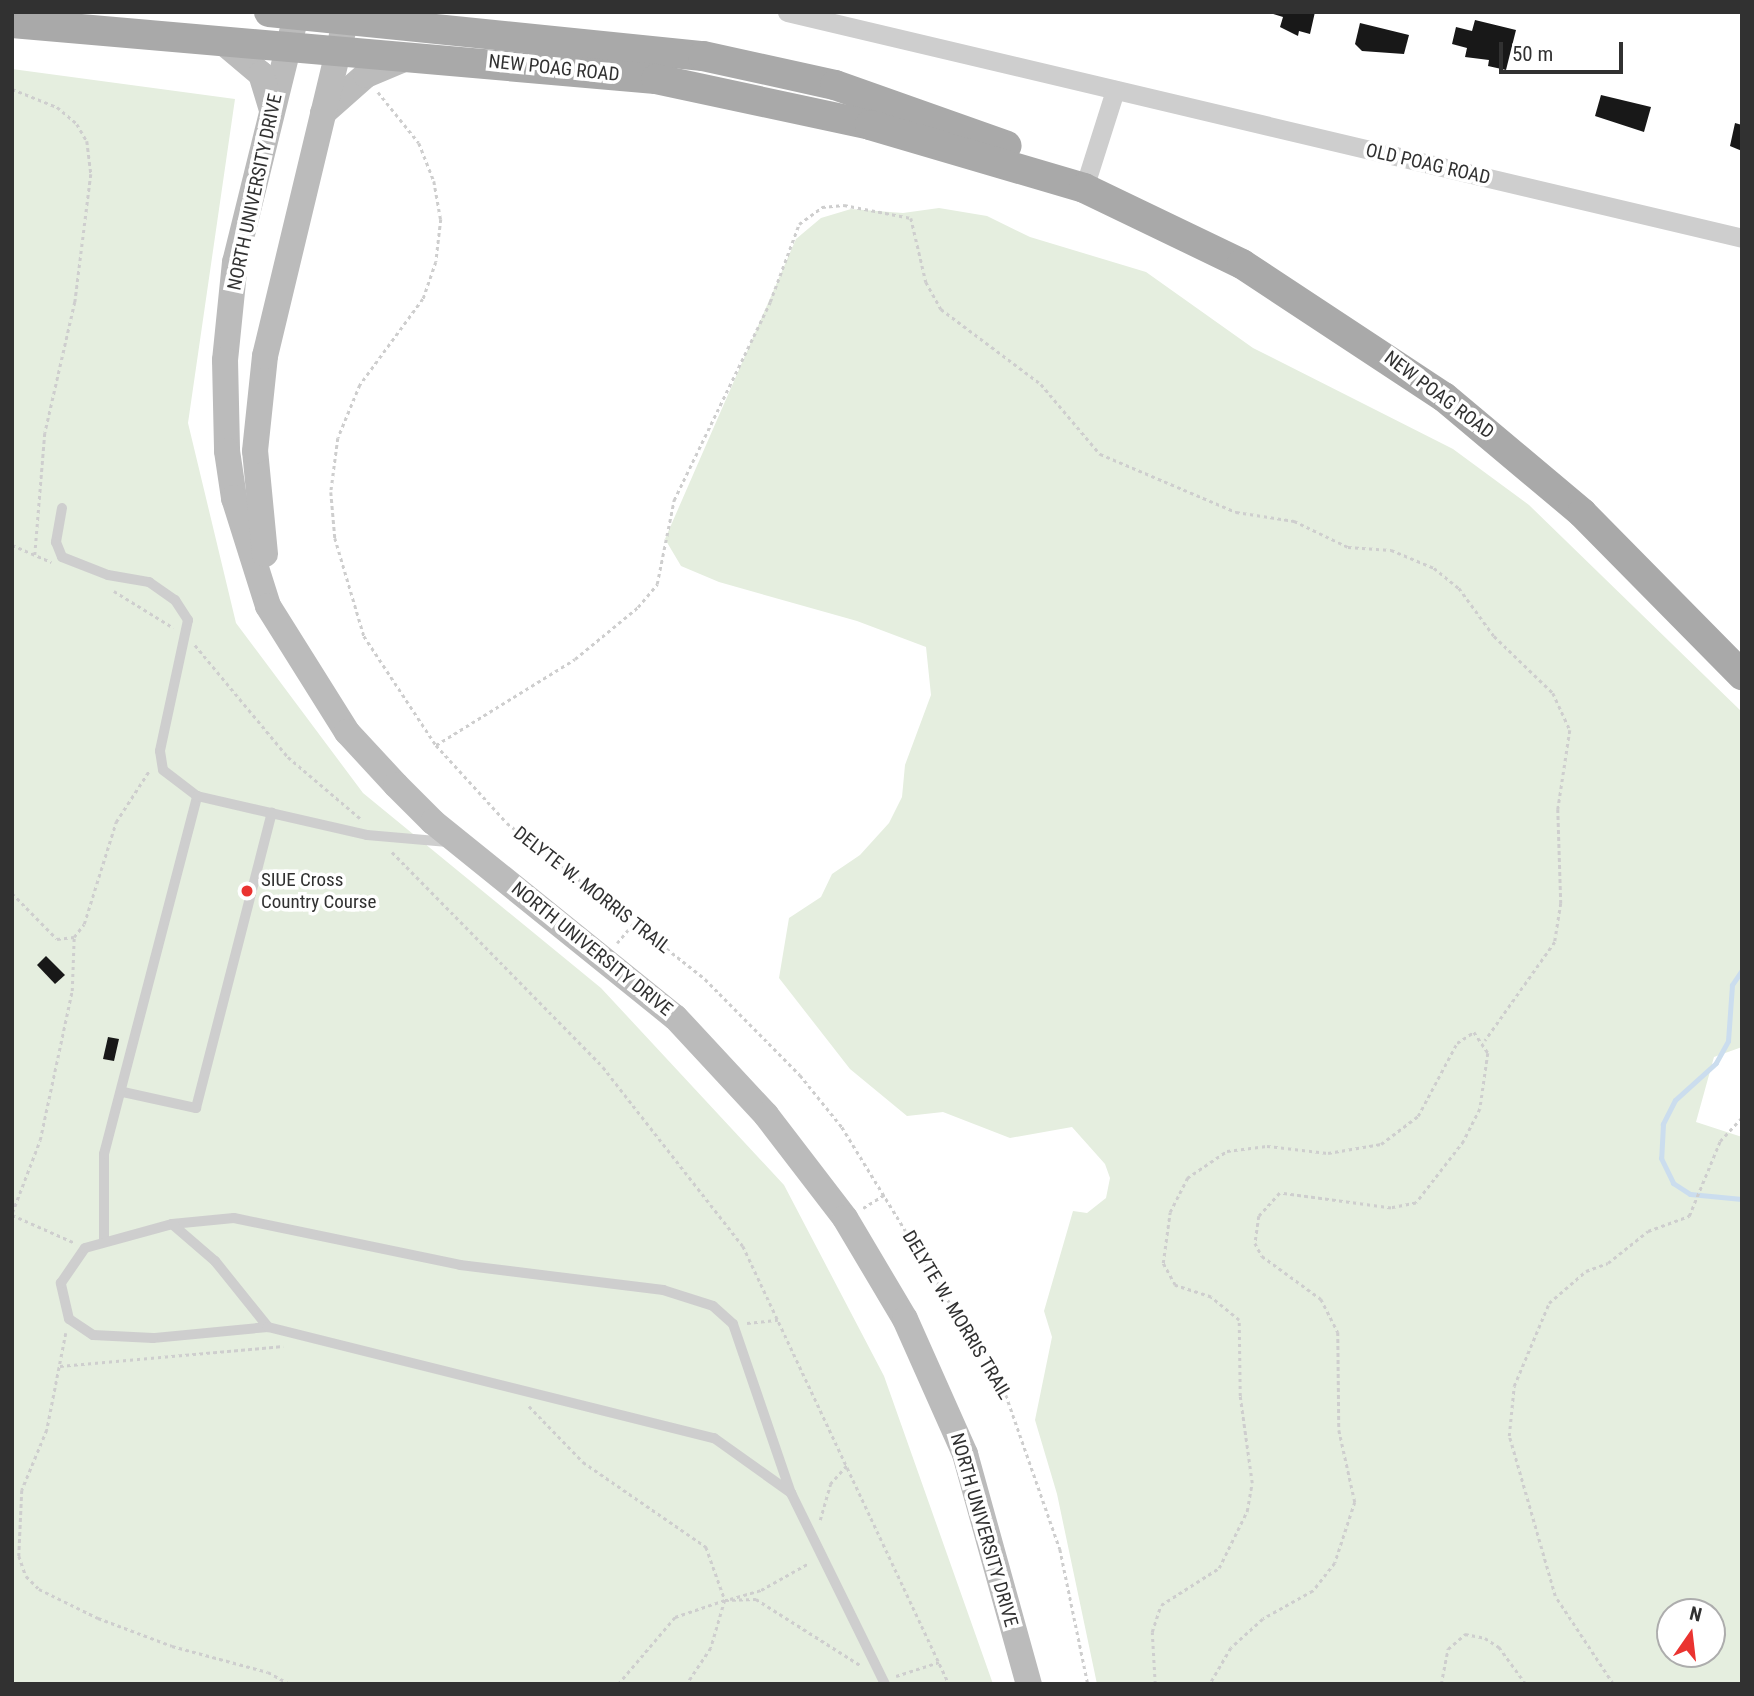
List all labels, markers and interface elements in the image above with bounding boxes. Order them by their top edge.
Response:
scale bar [1502,28,1626,72]
text: 50 m [1512,42,1553,66]
street label: NEW POAG ROAD [487,50,621,86]
street label: NORTH UNIVERSITY DRIVE [223,92,287,292]
street label: OLD POAG ROAD [1364,139,1492,189]
street label: NEW POAG ROAD [1380,346,1498,444]
street label: DELYTE W. MORRIS TRAIL [509,822,675,958]
place label: SIUE Cross Country Course [261,869,376,913]
street label: NORTH UNIVERSITY DRIVE [507,877,677,1021]
marker: SIUE Cross Country Course [239,883,255,899]
street label: DELYTE W. MORRIS TRAIL [897,1226,1017,1404]
street label: NORTH UNIVERSITY DRIVE [945,1431,1023,1629]
north arrow [1656,1598,1726,1668]
text: N [1687,1602,1704,1627]

